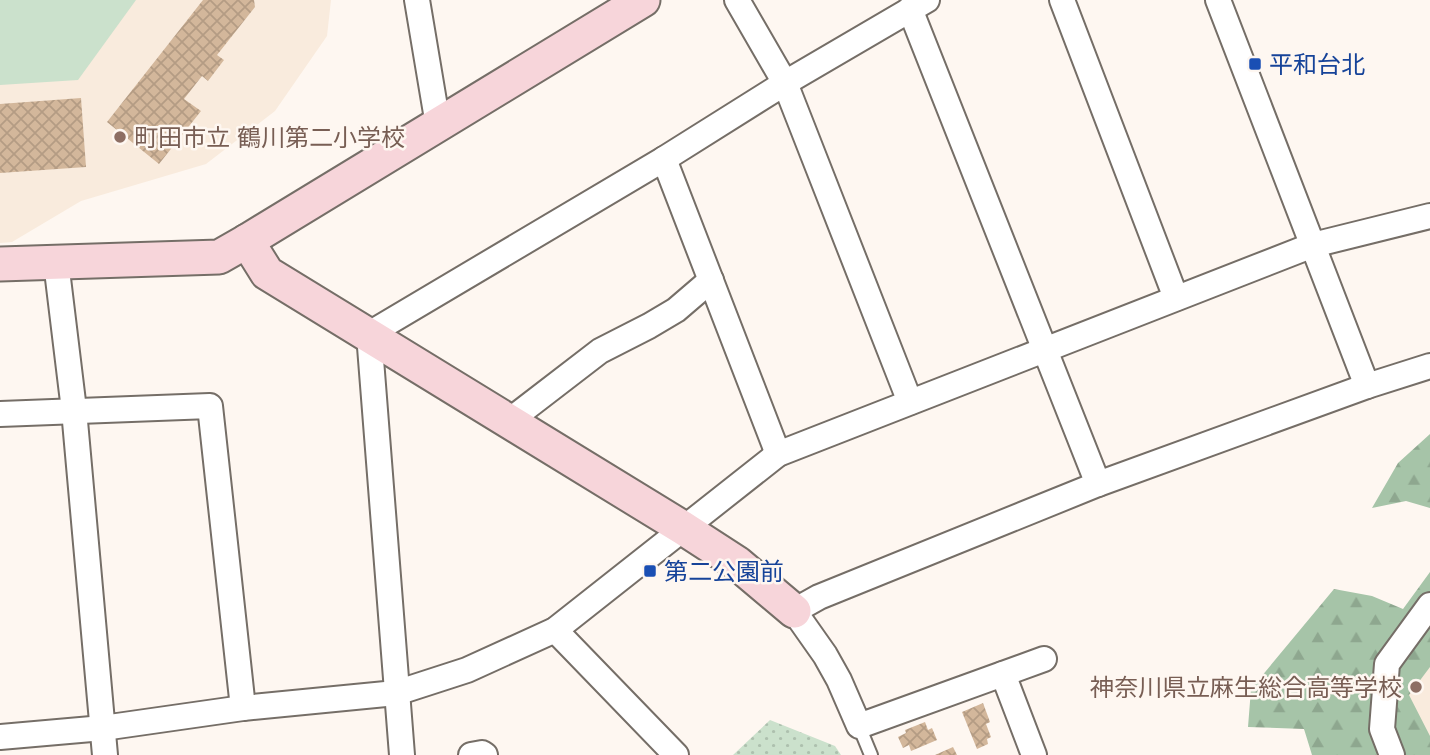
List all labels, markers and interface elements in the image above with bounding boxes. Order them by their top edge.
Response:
place label: 平和台北 [1269,50,1365,79]
marker: 平和台北 [1247,56,1263,72]
place label: 町田市立 鶴川第二小学校 [134,123,405,152]
marker: 町田市立 鶴川第二小学校 [112,129,128,145]
place label: 第二公園前 [664,557,784,586]
marker: 第二公園前 [642,563,658,579]
place label: 神奈川県立麻生総合高等学校 [1090,673,1402,702]
marker: 神奈川県立麻生総合高等学校 [1408,679,1424,695]

